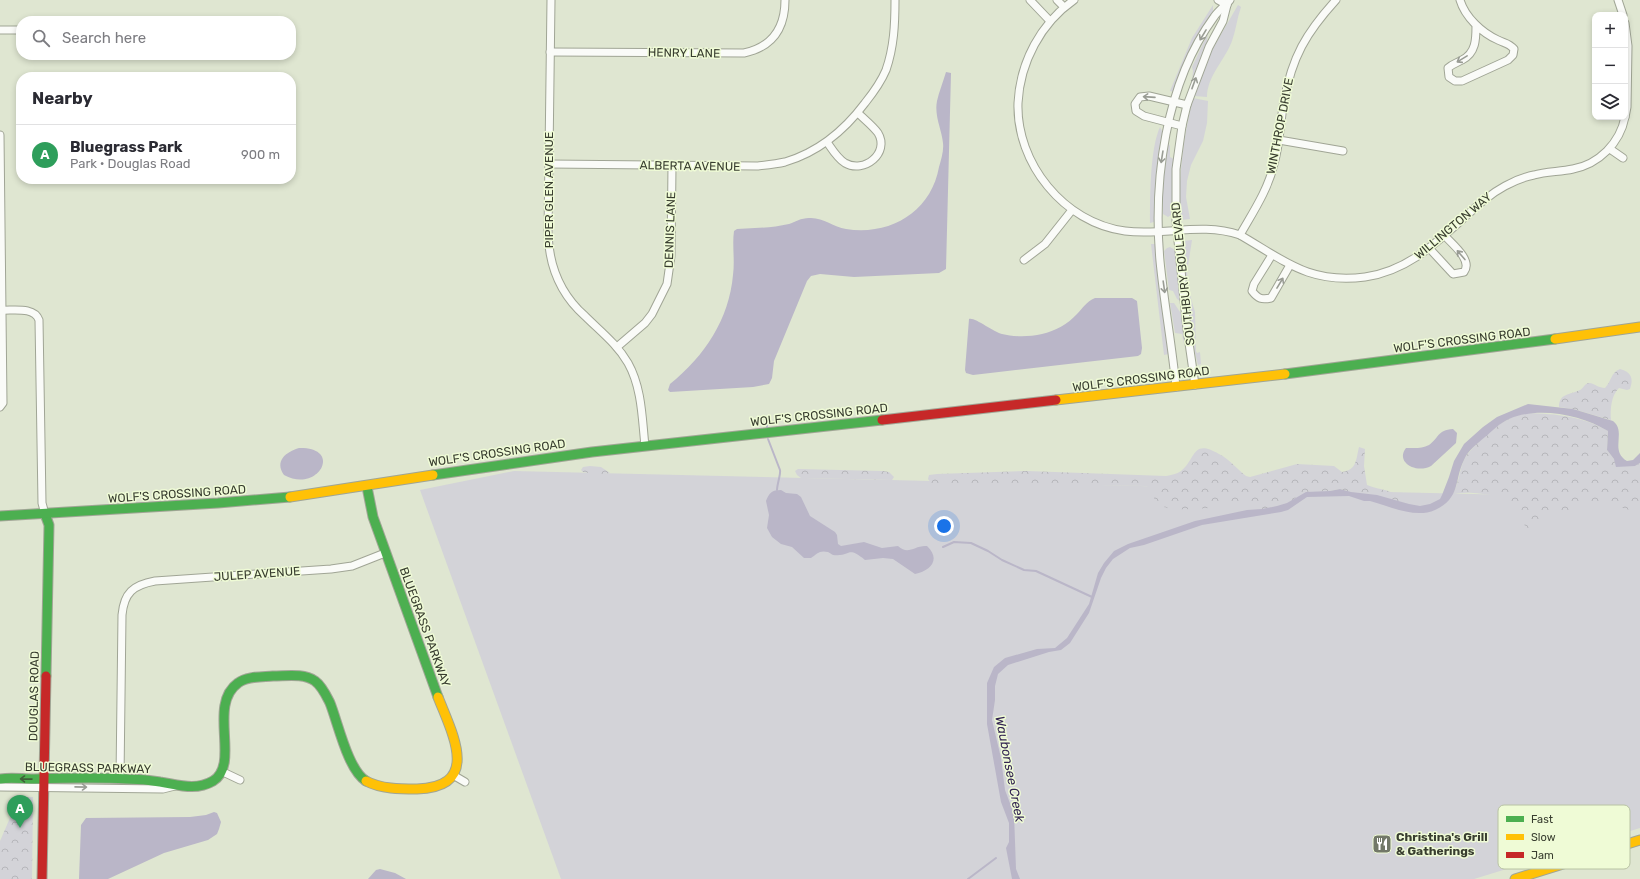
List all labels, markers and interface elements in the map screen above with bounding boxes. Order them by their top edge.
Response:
map controls [1592,12,1628,120]
button: + [1592,12,1628,48]
search box [16,16,296,60]
icon: search [30,27,52,49]
text: Search here [62,29,146,47]
one-way arrow [1198,29,1206,41]
street label: HENRY LANE [648,45,720,61]
button: − [1592,48,1628,84]
one-way arrow [1456,56,1468,64]
street label: WINTHROP DRIVE [1264,77,1296,175]
one-way arrow [1191,78,1199,90]
button: layers [1592,84,1628,120]
text: Nearby [32,88,93,108]
one-way arrow [1143,93,1156,100]
street label: PIPER GLEN AVENUE [542,132,556,248]
text: Bluegrass Park [70,138,183,156]
text: A [40,147,50,162]
text: 900 m [241,147,280,162]
one-way arrow [1158,151,1166,164]
text: Park · Douglas Road [70,156,191,171]
street label: ALBERTA AVENUE [639,158,741,174]
street label: WILLINGTON WAY [1412,190,1495,262]
street label: DENNIS LANE [662,192,678,268]
street label: SOUTHBURY BOULEVARD [1169,202,1197,346]
one-way arrow [1456,250,1466,260]
one-way arrow [1276,277,1284,289]
one-way arrow [1160,280,1168,293]
street label: WOLF'S CROSSING ROAD [1393,325,1531,355]
street label: WOLF'S CROSSING ROAD [1072,364,1210,394]
street label: WOLF'S CROSSING ROAD [750,401,888,429]
street label: WOLF'S CROSSING ROAD [428,436,566,470]
street label: WOLF'S CROSSING ROAD [108,482,246,506]
your location [934,516,954,536]
street label: JULEP AVENUE [213,564,301,584]
street label: BLUEGRASS PARKWAY [397,565,453,689]
street label: DOUGLAS ROAD [26,651,42,741]
water label: Waubonsee Creek [992,715,1028,824]
street label: BLUEGRASS PARKWAY [25,760,152,776]
one-way arrow [20,775,33,783]
one-way arrow [74,783,87,791]
pin: A [7,795,33,828]
legend [1498,805,1630,869]
text: Fast [1531,813,1554,826]
place label: Christina's Grill & Gatherings [1396,830,1488,858]
text: Slow [1531,831,1556,844]
restaurant icon: Christina's Grill & Gatherings [1371,833,1393,855]
text: Jam [1531,849,1554,862]

